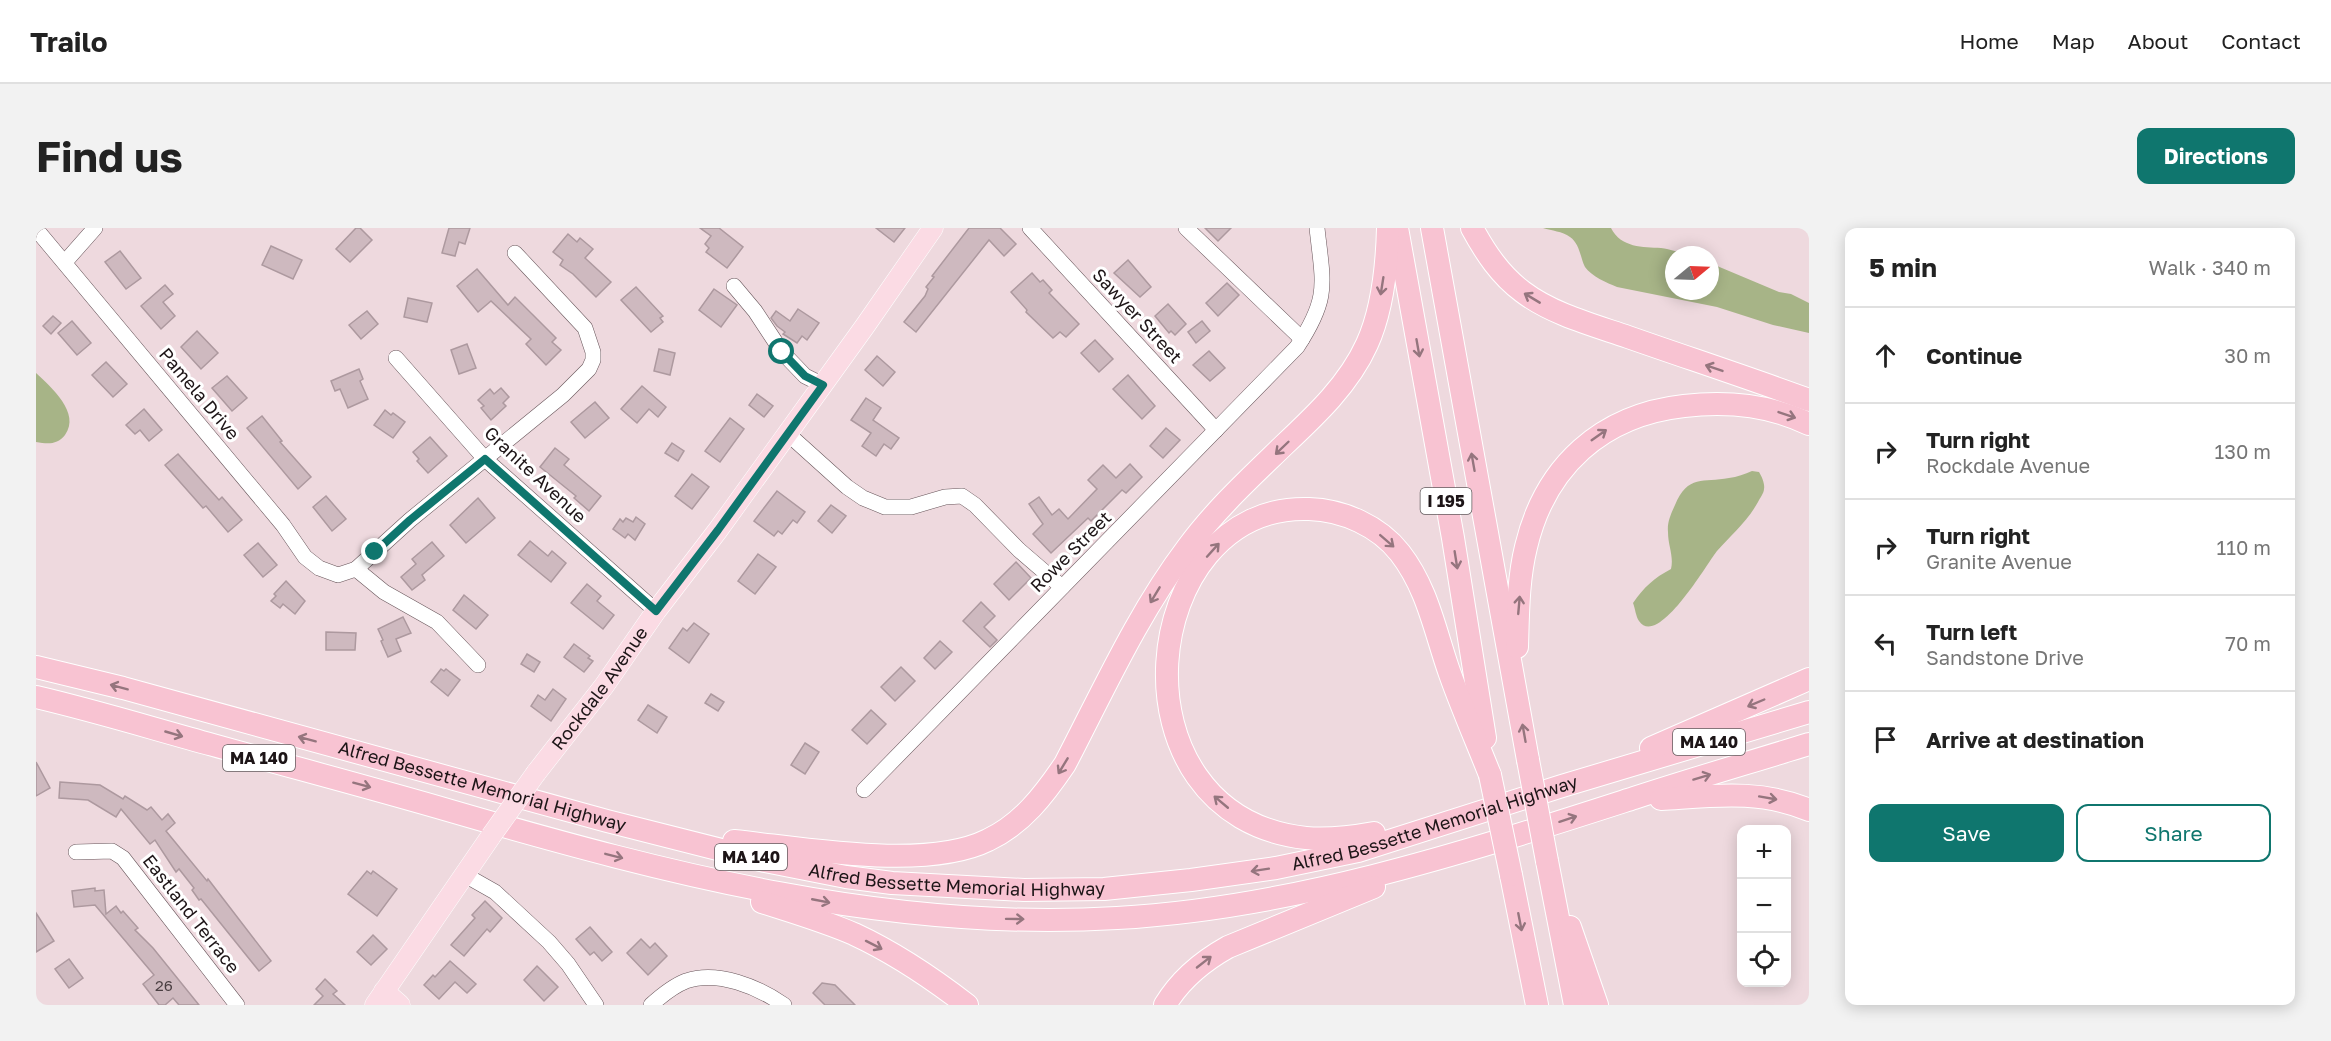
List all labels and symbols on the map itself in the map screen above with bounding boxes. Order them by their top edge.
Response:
north arrow [1665,246,1719,300]
street label: Sawyer Street [1088,263,1187,367]
one-way arrow [1377,276,1388,295]
one-way arrow [1524,291,1541,303]
one-way arrow [1413,337,1424,357]
route start [768,338,794,364]
street label: Pamela Drive [155,343,245,444]
one-way arrow [1705,361,1724,372]
one-way arrow [1777,411,1796,422]
street label: Granite Avenue [480,421,591,527]
one-way arrow [1591,429,1607,441]
one-way arrow [1274,440,1289,455]
one-way arrow [1467,453,1478,472]
road number: I 195 [1420,488,1472,514]
street label: Rowe Street [1025,506,1115,596]
one-way arrow [1379,534,1395,547]
route end [361,538,387,564]
one-way arrow [1206,543,1220,558]
one-way arrow [1451,550,1462,570]
one-way arrow [1148,586,1160,603]
one-way arrow [1514,595,1525,615]
street label: Rockdale Avenue [546,622,652,754]
one-way arrow [110,681,129,693]
one-way arrow [1747,698,1766,709]
one-way arrow [1518,723,1529,743]
one-way arrow [164,729,183,740]
road number: MA 140 [1673,729,1745,755]
one-way arrow [298,733,317,744]
street label: Alfred Bessette Memorial Highway [336,736,629,835]
road number: MA 140 [223,745,295,771]
one-way arrow [1056,758,1069,775]
street label: Alfred Bessette Memorial Highway [1290,770,1580,874]
one-way arrow [1692,770,1711,781]
one-way arrow [352,780,371,792]
one-way arrow [1758,793,1778,804]
one-way arrow [1214,795,1229,809]
one-way arrow [1558,813,1577,824]
road number: MA 140 [715,844,787,870]
street label: Eastland Terrace [139,850,245,977]
one-way arrow [605,851,624,862]
street label: Alfred Bessette Memorial Highway [807,858,1105,900]
one-way arrow [1250,865,1270,876]
one-way arrow [811,896,831,907]
one-way arrow [1515,912,1526,931]
one-way arrow [1005,914,1025,925]
one-way arrow [865,939,883,951]
one-way arrow [1196,956,1212,969]
house number: 26 [155,976,173,994]

